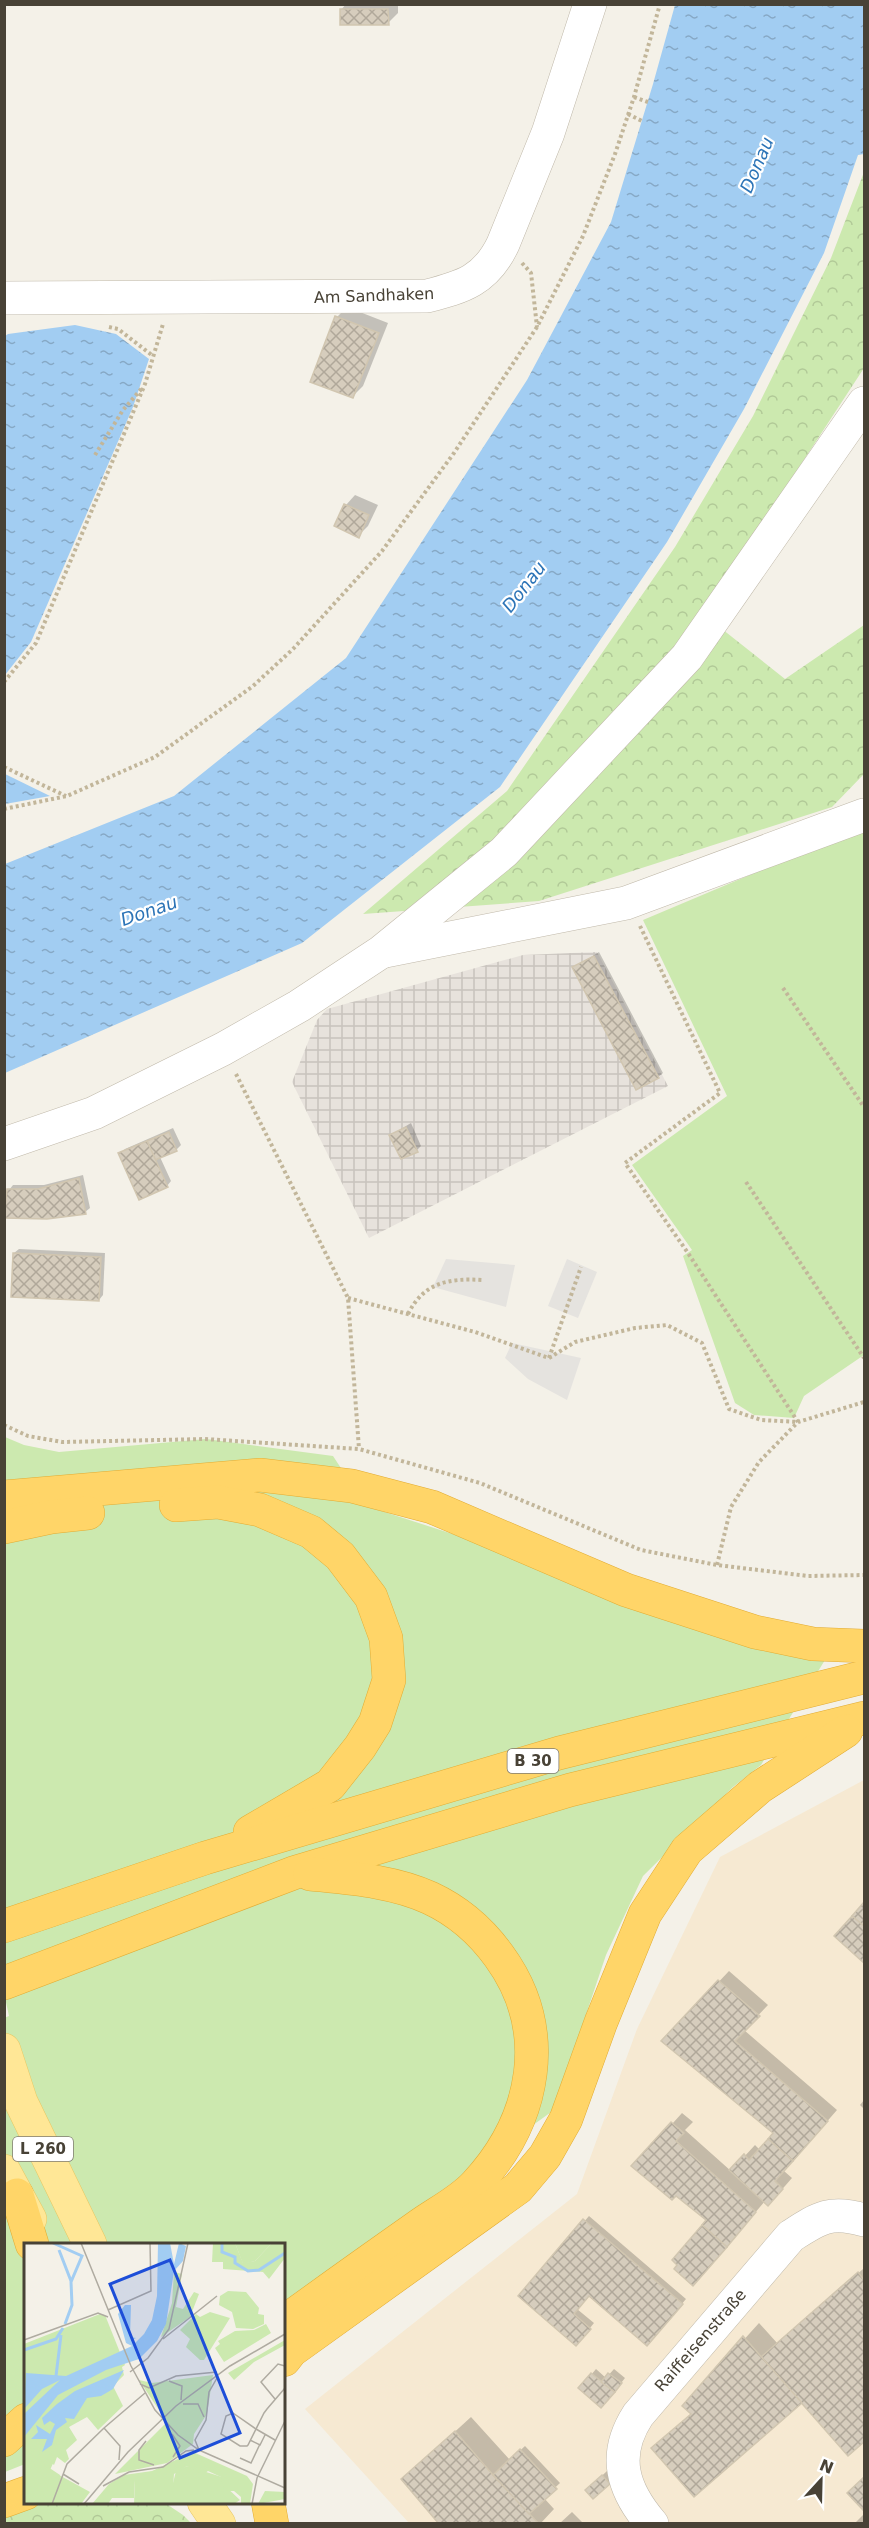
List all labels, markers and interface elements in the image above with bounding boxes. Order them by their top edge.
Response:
water label: Donau [735,134,778,196]
street label: Am Sandhaken [313,284,435,307]
water label: Donau [497,557,550,616]
water label: Donau [118,891,180,930]
road number: B 30 [508,1749,558,1773]
road number: L 260 [13,2137,73,2161]
inset map [24,2243,285,2504]
street label: Raiffeisenstraße [651,2285,750,2395]
north arrow [791,2450,851,2510]
text: N [817,2455,836,2478]

